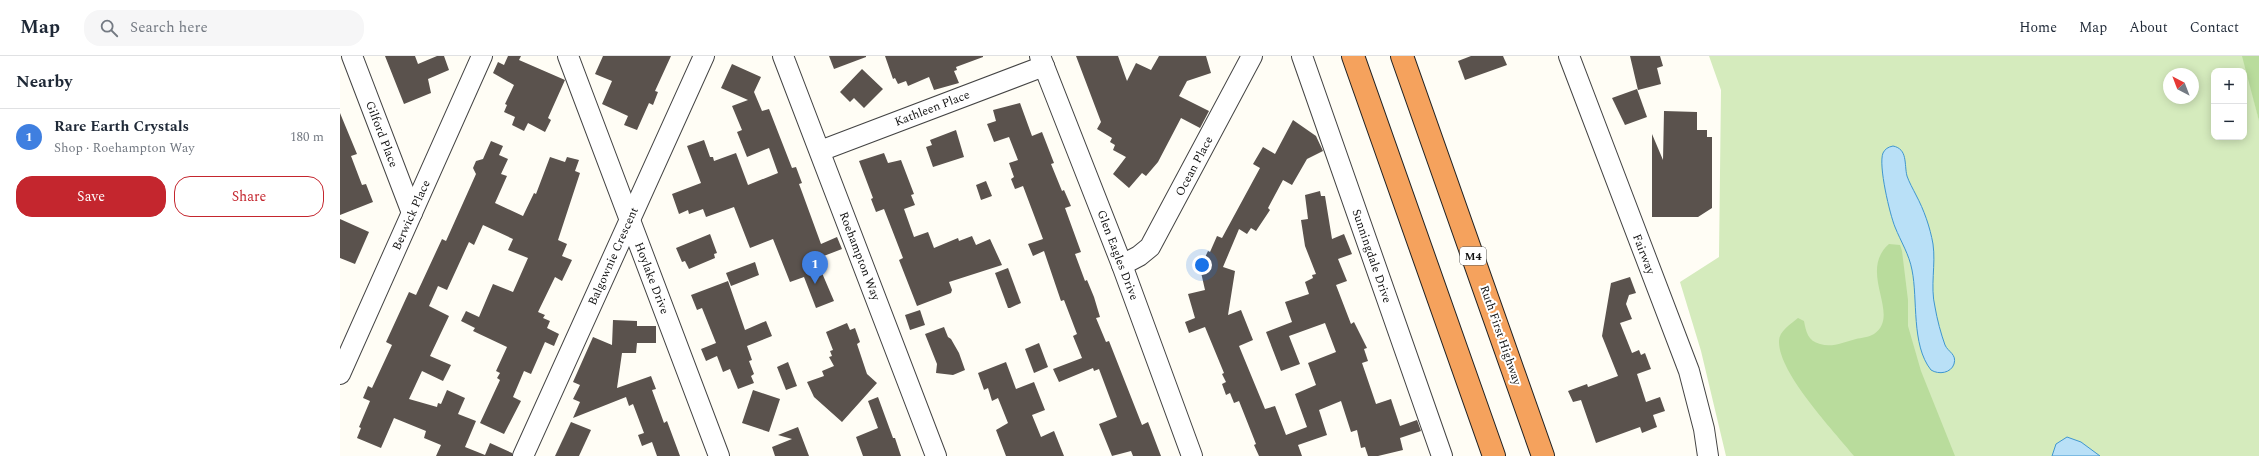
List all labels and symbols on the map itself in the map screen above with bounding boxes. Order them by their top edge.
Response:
north arrow [2163,68,2199,104]
street label: Kathleen Place [892,85,973,132]
street label: Gilford Place [360,98,403,171]
street label: Ocean Place [1171,133,1218,200]
street label: Berwick Place [387,177,436,254]
street label: Balgownie Crescent [583,204,644,308]
street label: Glen Eagles Drive [1092,207,1144,303]
street label: Sunningdale Drive [1347,207,1397,306]
street label: Roehampton Way [834,209,886,305]
street label: Fairway [1627,231,1660,278]
street label: Hoylake Drive [629,239,674,317]
road number: M4 [1460,247,1486,265]
pin: 1 [802,251,828,284]
your location [1192,255,1212,275]
street label: Ruth First Highway [1475,283,1527,389]

